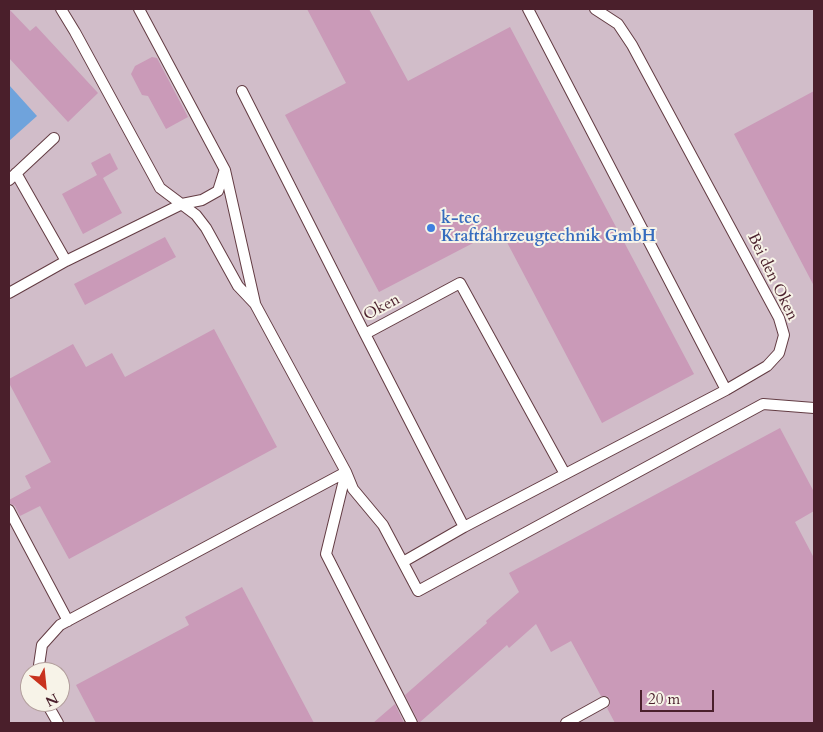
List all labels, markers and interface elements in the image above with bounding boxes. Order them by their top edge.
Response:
place label: k-tec Kraftfahrzeugtechnik GmbH [441,209,656,247]
marker: k-tec Kraftfahrzeugtechnik GmbH [425,222,437,234]
street label: Bei den Oken [743,230,801,324]
street label: Oken [360,290,404,326]
north arrow [20,662,70,712]
scale bar [643,680,717,712]
text: N [42,689,62,711]
text: 20 m [648,689,680,709]

